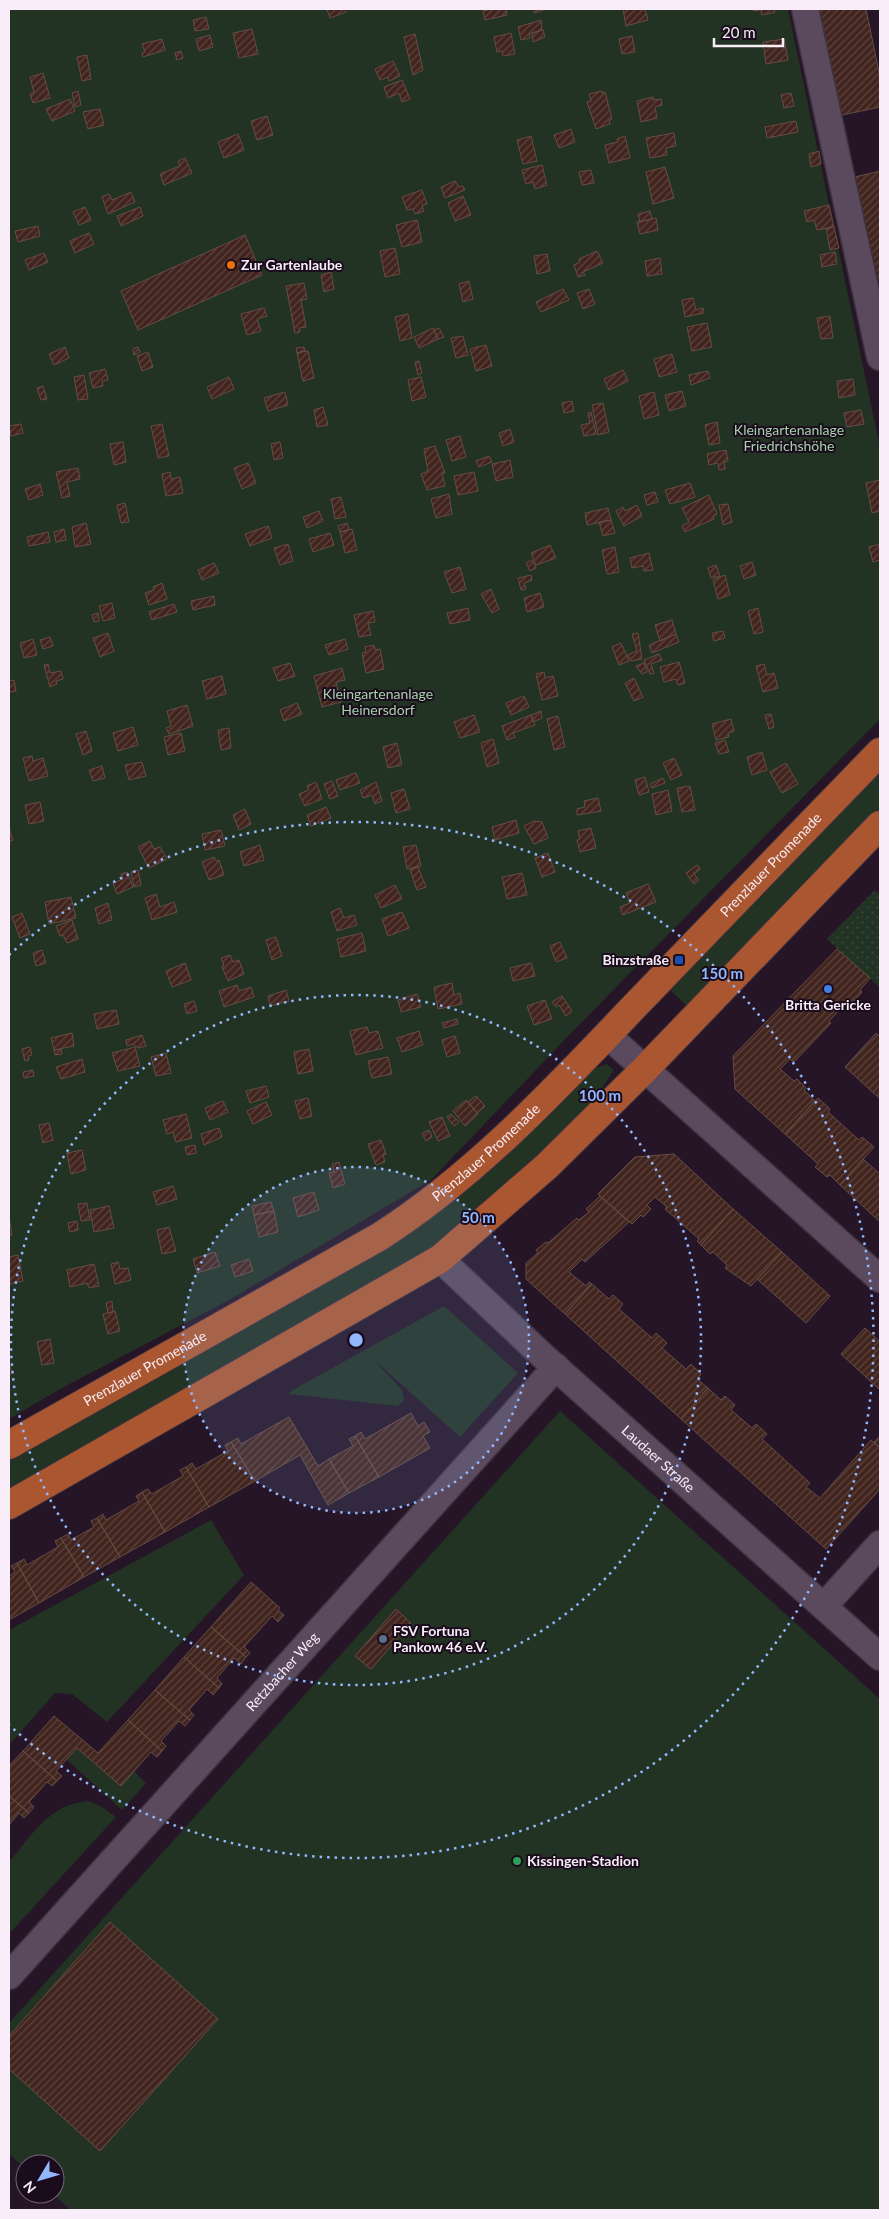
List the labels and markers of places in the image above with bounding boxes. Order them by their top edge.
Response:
place label: Zur Gartenlaube [241,256,343,273]
marker: Zur Gartenlaube [225,259,237,271]
place label: Binzstraße [603,951,670,968]
marker: Binzstraße [673,954,685,966]
marker: Britta Gericke [822,983,834,995]
place label: Britta Gericke [785,996,871,1013]
centre of rings [347,1331,365,1349]
place label: FSV Fortuna Pankow 46 e.V. [393,1622,487,1655]
marker: FSV Fortuna Pankow 46 e.V. [377,1633,389,1645]
place label: Kissingen-Stadion [527,1852,639,1869]
marker: Kissingen-Stadion [511,1855,523,1867]

